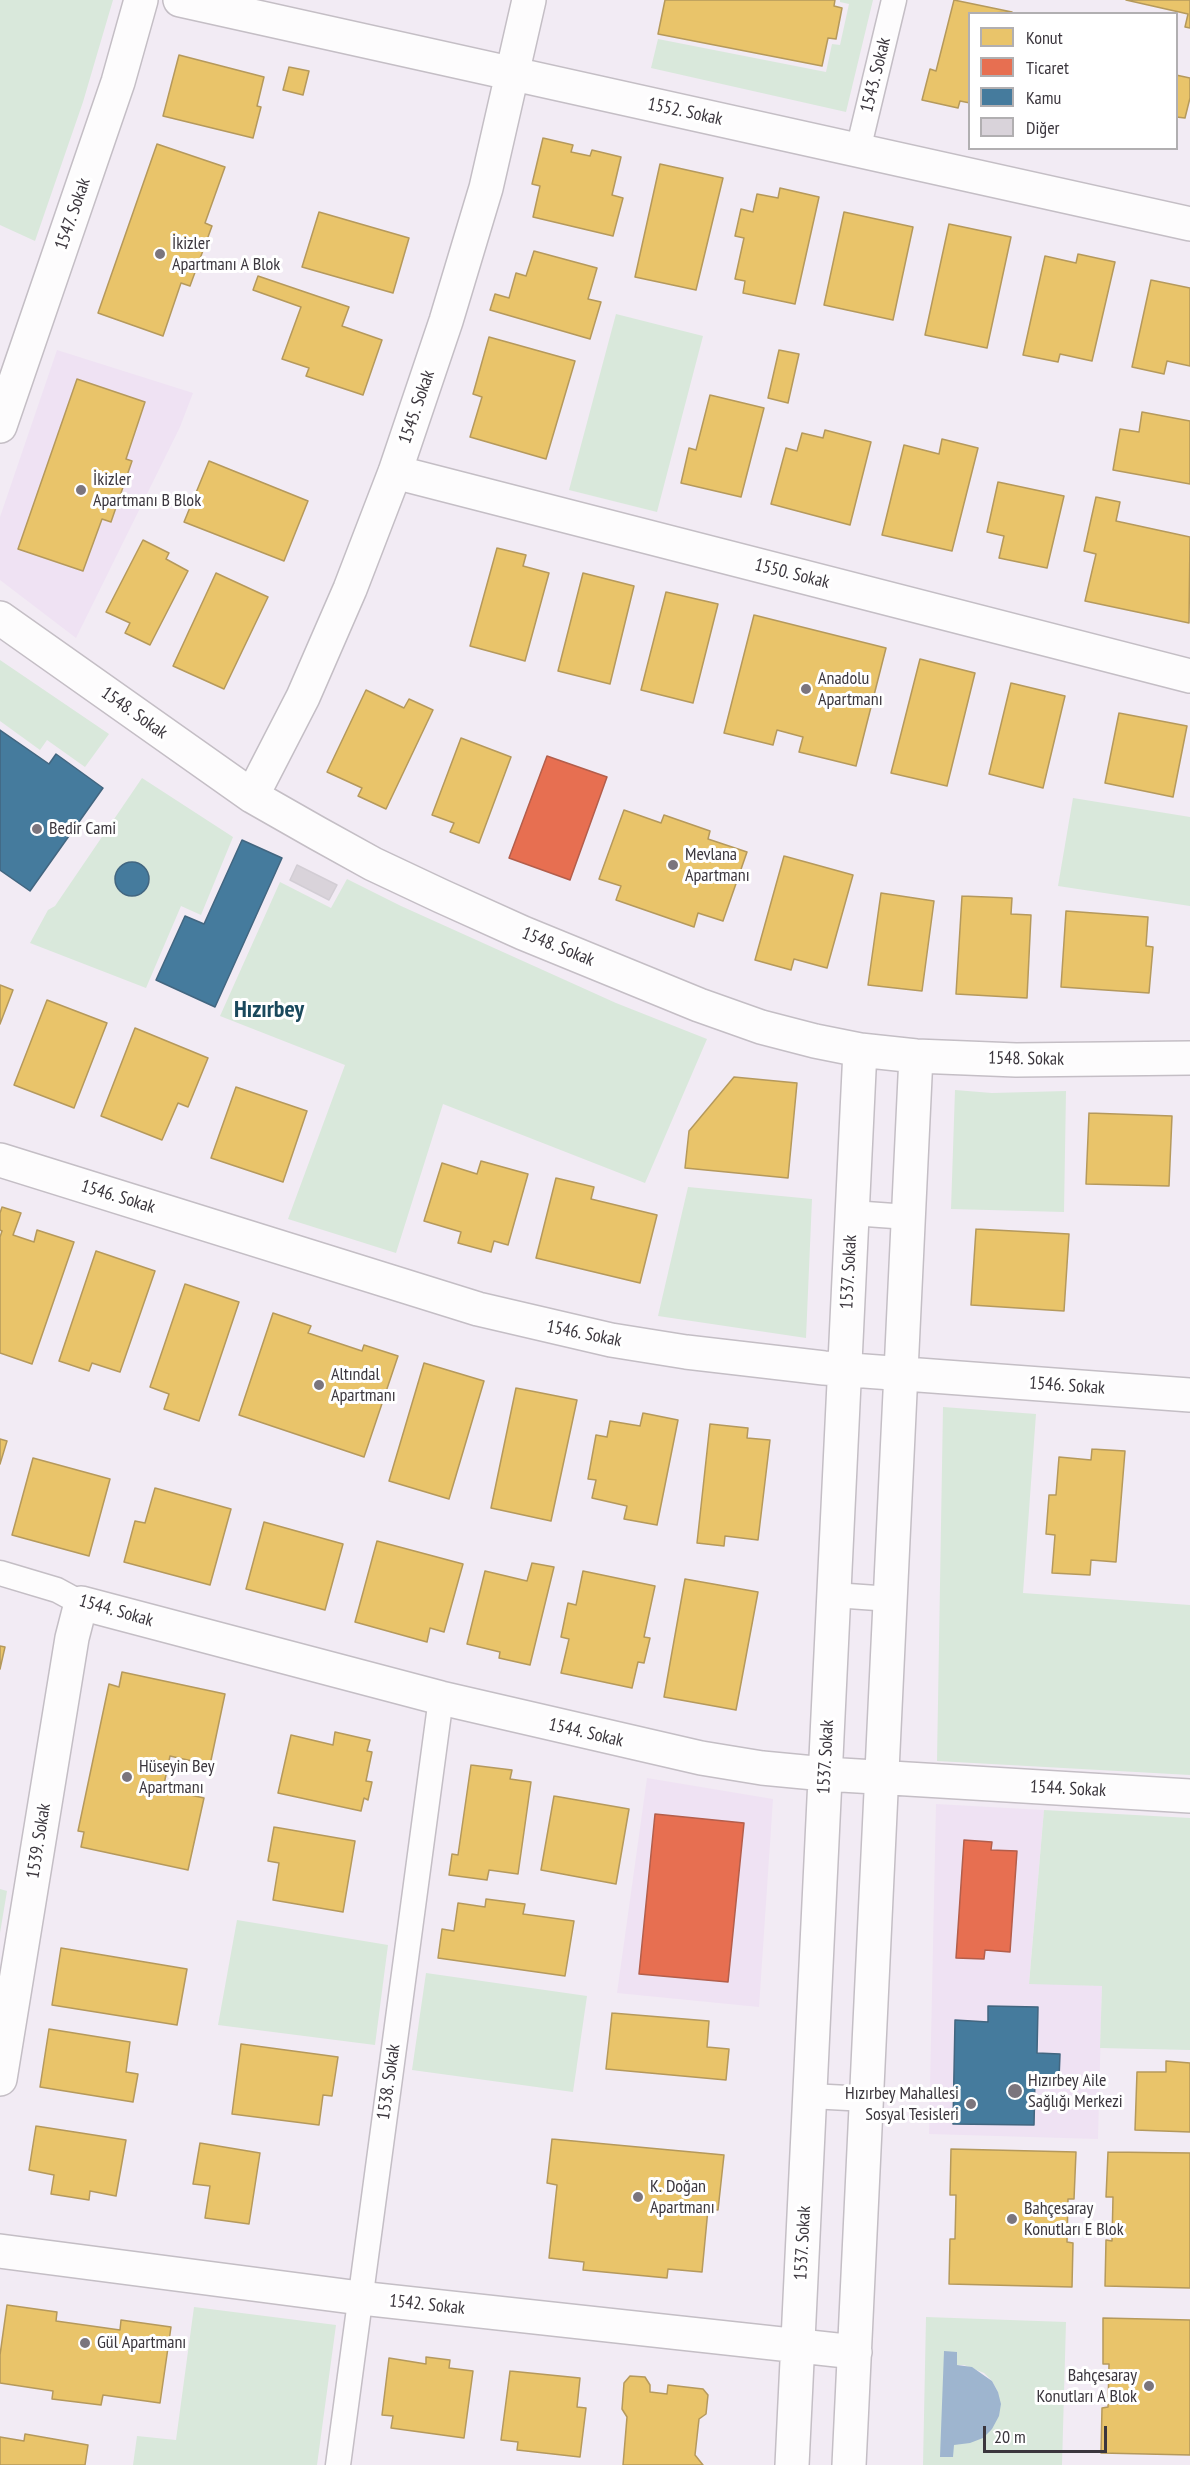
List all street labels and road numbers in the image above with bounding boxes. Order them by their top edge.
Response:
street label: 1543. Sokak [856,35,896,115]
street label: 1552. Sokak [646,94,724,130]
street label: 1547. Sokak [51,175,95,253]
street label: 1545. Sokak [394,368,440,446]
street label: 1550. Sokak [752,554,832,594]
street label: 1548. Sokak [97,682,171,744]
street label: 1548. Sokak [519,923,597,971]
street label: 1548. Sokak [988,1048,1064,1070]
street label: 1546. Sokak [78,1176,158,1218]
street label: 1537. Sokak [836,1234,862,1310]
street label: 1546. Sokak [545,1316,623,1352]
street label: 1546. Sokak [1028,1373,1106,1399]
street label: 1544. Sokak [76,1590,156,1632]
street label: 1544. Sokak [547,1714,625,1752]
street label: 1537. Sokak [813,1719,839,1795]
street label: 1544. Sokak [1029,1776,1107,1802]
street label: 1539. Sokak [22,1802,56,1880]
street label: 1538. Sokak [373,2043,405,2121]
street label: 1537. Sokak [790,2205,816,2281]
street label: 1542. Sokak [388,2290,466,2320]

